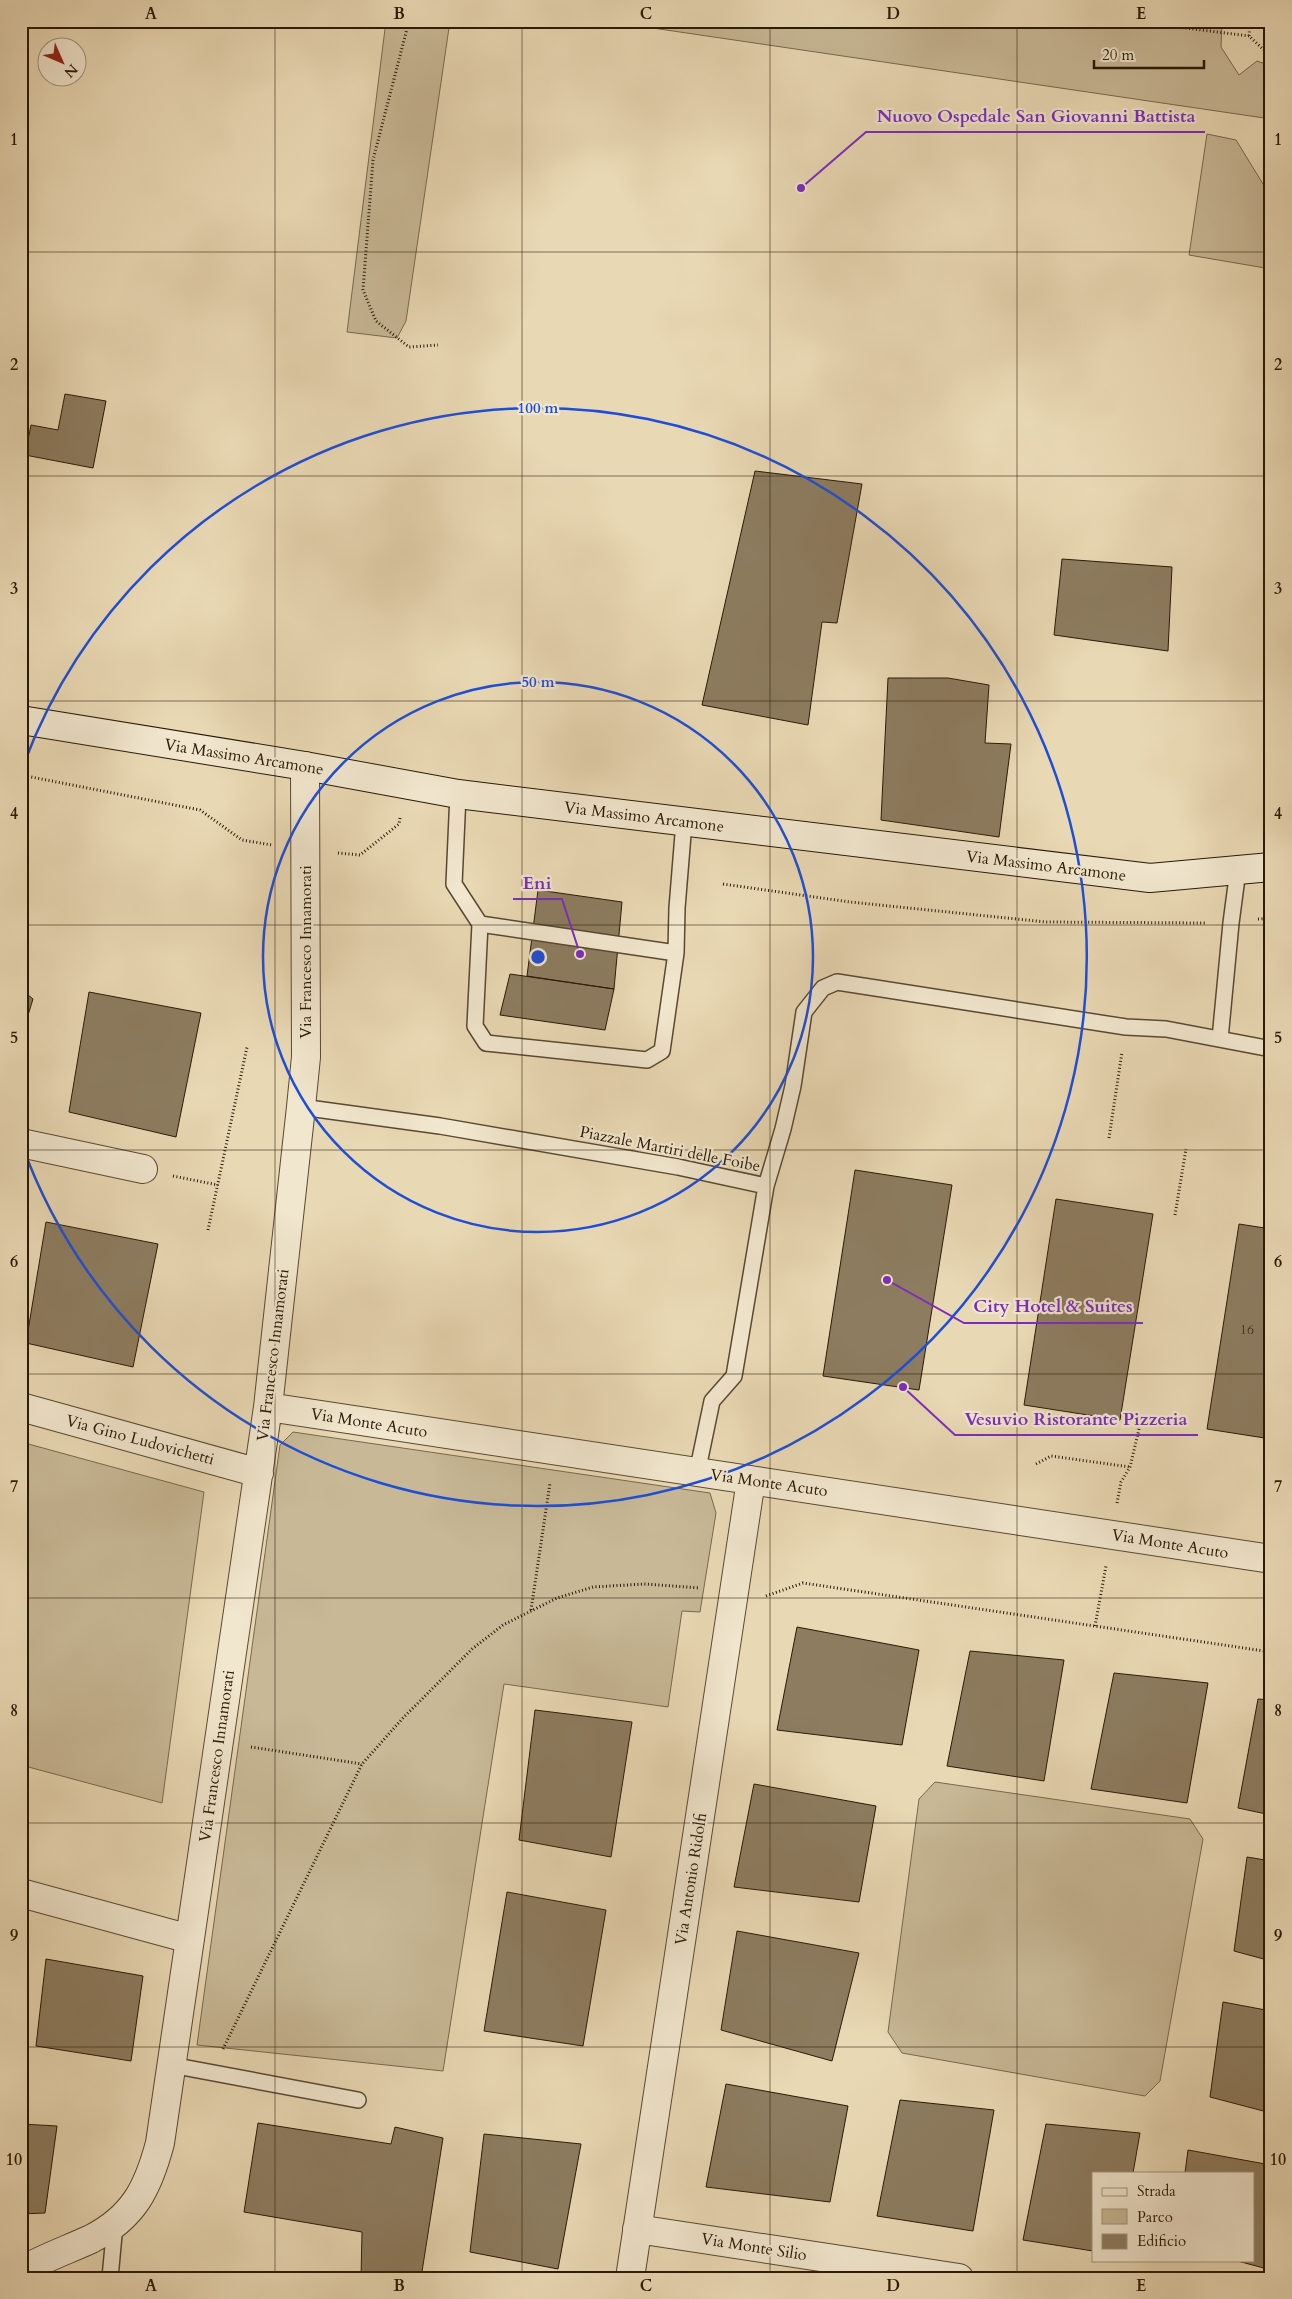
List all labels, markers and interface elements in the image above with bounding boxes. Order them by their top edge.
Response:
text: A [145,3,157,25]
text: B [393,3,405,25]
text: C [640,3,652,25]
text: D [886,3,900,25]
text: E [1136,3,1146,25]
north arrow [38,38,88,88]
scale bar [1094,38,1204,70]
text: 20 m [1102,45,1134,65]
text: N [60,60,82,82]
callout: Nuovo Ospedale San Giovanni Battista [866,99,1205,132]
text: Nuovo Ospedale San Giovanni Battista [877,104,1195,129]
text: 1 [10,129,18,151]
text: 1 [1274,129,1282,151]
text: 2 [10,354,18,376]
text: 2 [1274,354,1282,376]
text: 100 m [518,398,559,418]
text: 3 [10,578,18,600]
text: 3 [1274,578,1282,600]
text: 50 m [521,672,555,692]
street label: Via Massimo Arcamone [163,734,325,780]
street label: Via Massimo Arcamone [563,796,725,838]
text: 4 [10,803,18,825]
text: 4 [1274,803,1282,825]
street label: Via Massimo Arcamone [965,845,1127,887]
street label: Via Francesco Innamorati [295,865,317,1039]
callout: Eni [513,866,562,899]
text: Eni [523,871,552,896]
centre of rings [529,948,547,966]
text: 5 [10,1027,18,1049]
text: 5 [1274,1027,1282,1049]
street label: Piazzale Martiri delle Foibe [578,1121,762,1177]
text: 6 [10,1251,18,1273]
text: 6 [1274,1251,1282,1273]
street label: Via Francesco Innamorati [252,1267,295,1443]
callout: City Hotel & Suites [964,1290,1143,1323]
text: City Hotel & Suites [973,1294,1133,1319]
house number: 16 [1240,1320,1254,1339]
callout: Vesuvio Ristorante Pizzeria [955,1402,1198,1435]
street label: Via Monte Acuto [309,1403,429,1443]
text: Vesuvio Ristorante Pizzeria [964,1407,1188,1432]
street label: Via Gino Ludovichetti [63,1410,217,1471]
street label: Via Monte Acuto [709,1464,829,1502]
text: 7 [10,1476,18,1498]
text: 7 [1274,1476,1282,1498]
street label: Via Monte Acuto [1110,1524,1230,1564]
street label: Via Francesco Innamorati [194,1668,240,1844]
text: 8 [10,1700,18,1722]
text: 8 [1274,1700,1282,1722]
street label: Via Antonio Ridolfi [670,1811,712,1947]
text: 9 [10,1925,18,1947]
text: 9 [1274,1925,1282,1947]
text: 10 [6,2149,22,2171]
text: 10 [1270,2149,1286,2171]
legend [1092,2172,1254,2262]
text: Strada [1137,2181,1176,2201]
text: Parco [1137,2207,1173,2227]
street label: Via Monte Silio [700,2228,809,2266]
text: Edificio [1137,2231,1186,2251]
text: A [145,2275,157,2297]
text: B [393,2275,405,2297]
text: C [640,2275,652,2297]
text: D [886,2275,900,2297]
text: E [1136,2275,1146,2297]

